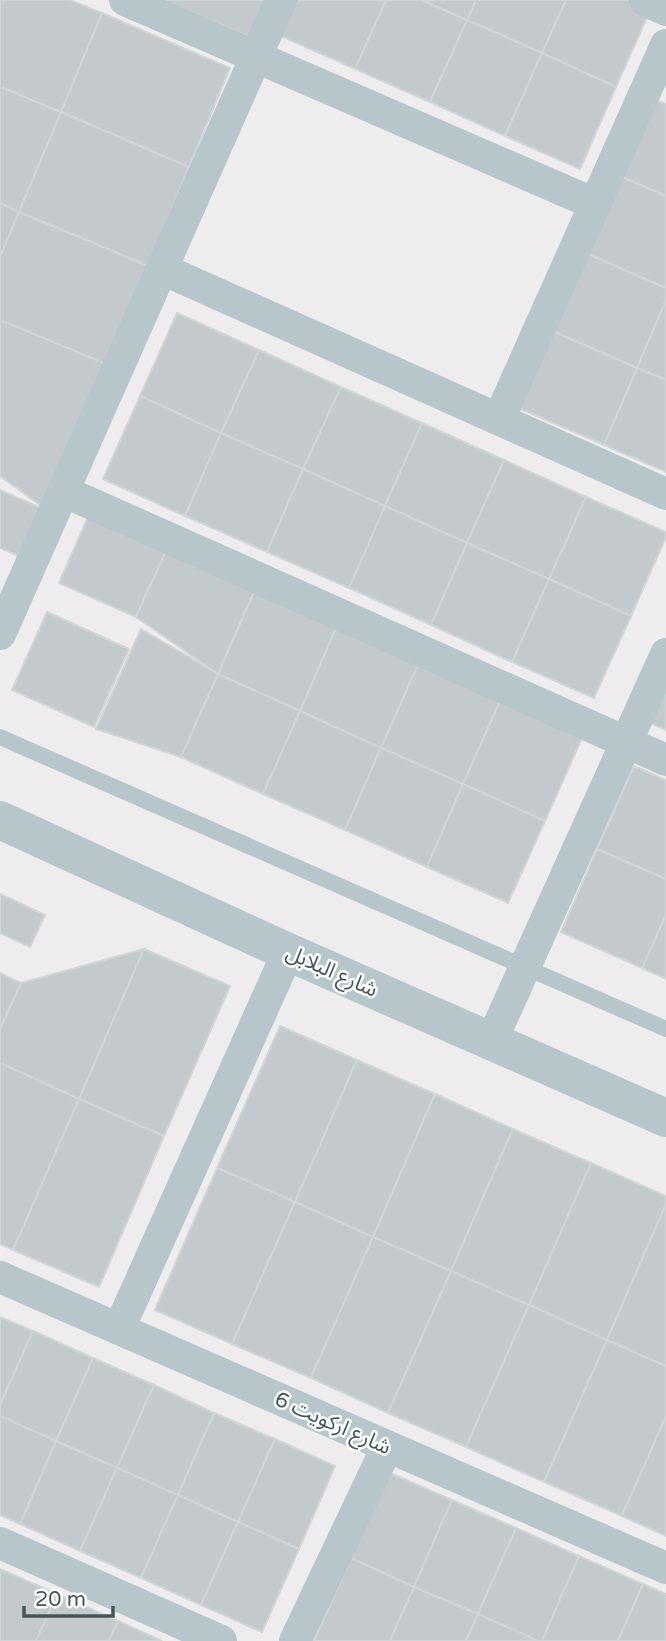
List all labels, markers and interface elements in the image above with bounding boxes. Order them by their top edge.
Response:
street label: شارع البلابل [281,940,381,1005]
street label: شارع اركويت 6 [270,1387,395,1462]
scale bar [24,1574,114,1618]
text: 20 m [35,1587,86,1612]

